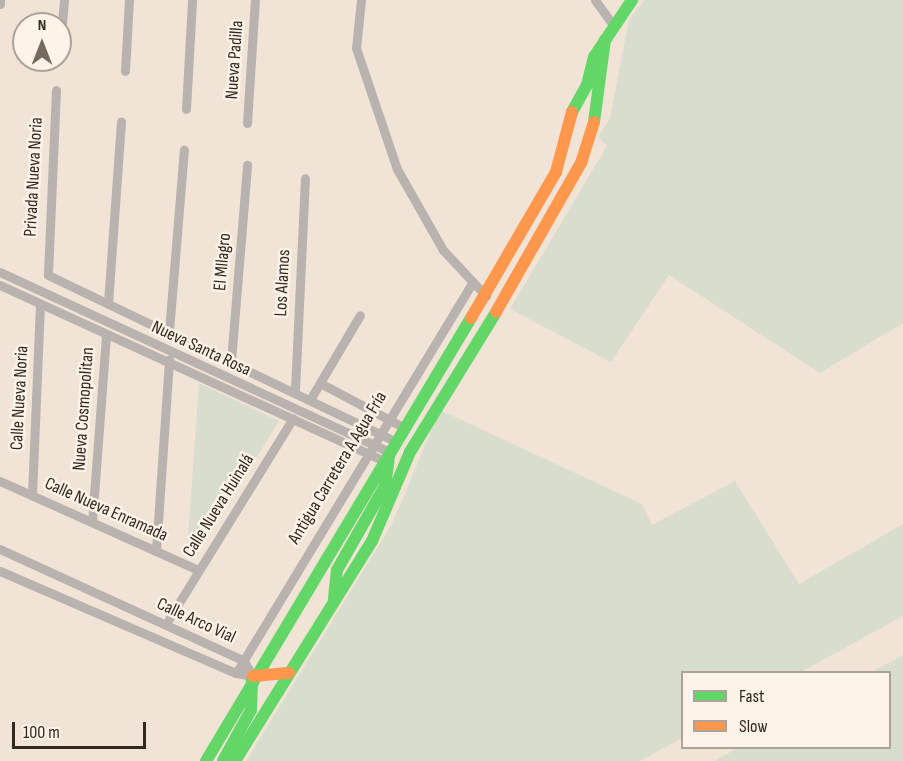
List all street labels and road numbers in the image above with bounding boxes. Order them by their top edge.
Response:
street label: Nueva Padilla [221,20,249,100]
street label: Privada Nueva Noria [20,117,48,237]
street label: El MIlagro [210,232,236,292]
street label: Los Alamos [270,249,296,317]
street label: Nueva Santa Rosa [148,317,254,381]
street label: Calle Nueva Noria [6,345,34,451]
street label: Nueva Cosmopolitan [69,346,99,472]
street label: Antigua Carretera A Agua Fría [284,388,392,548]
street label: Calle Nueva Huinalá [179,451,259,561]
street label: Calle Nueva Enramada [41,473,171,547]
street label: Calle Arco Vial [153,593,239,649]

